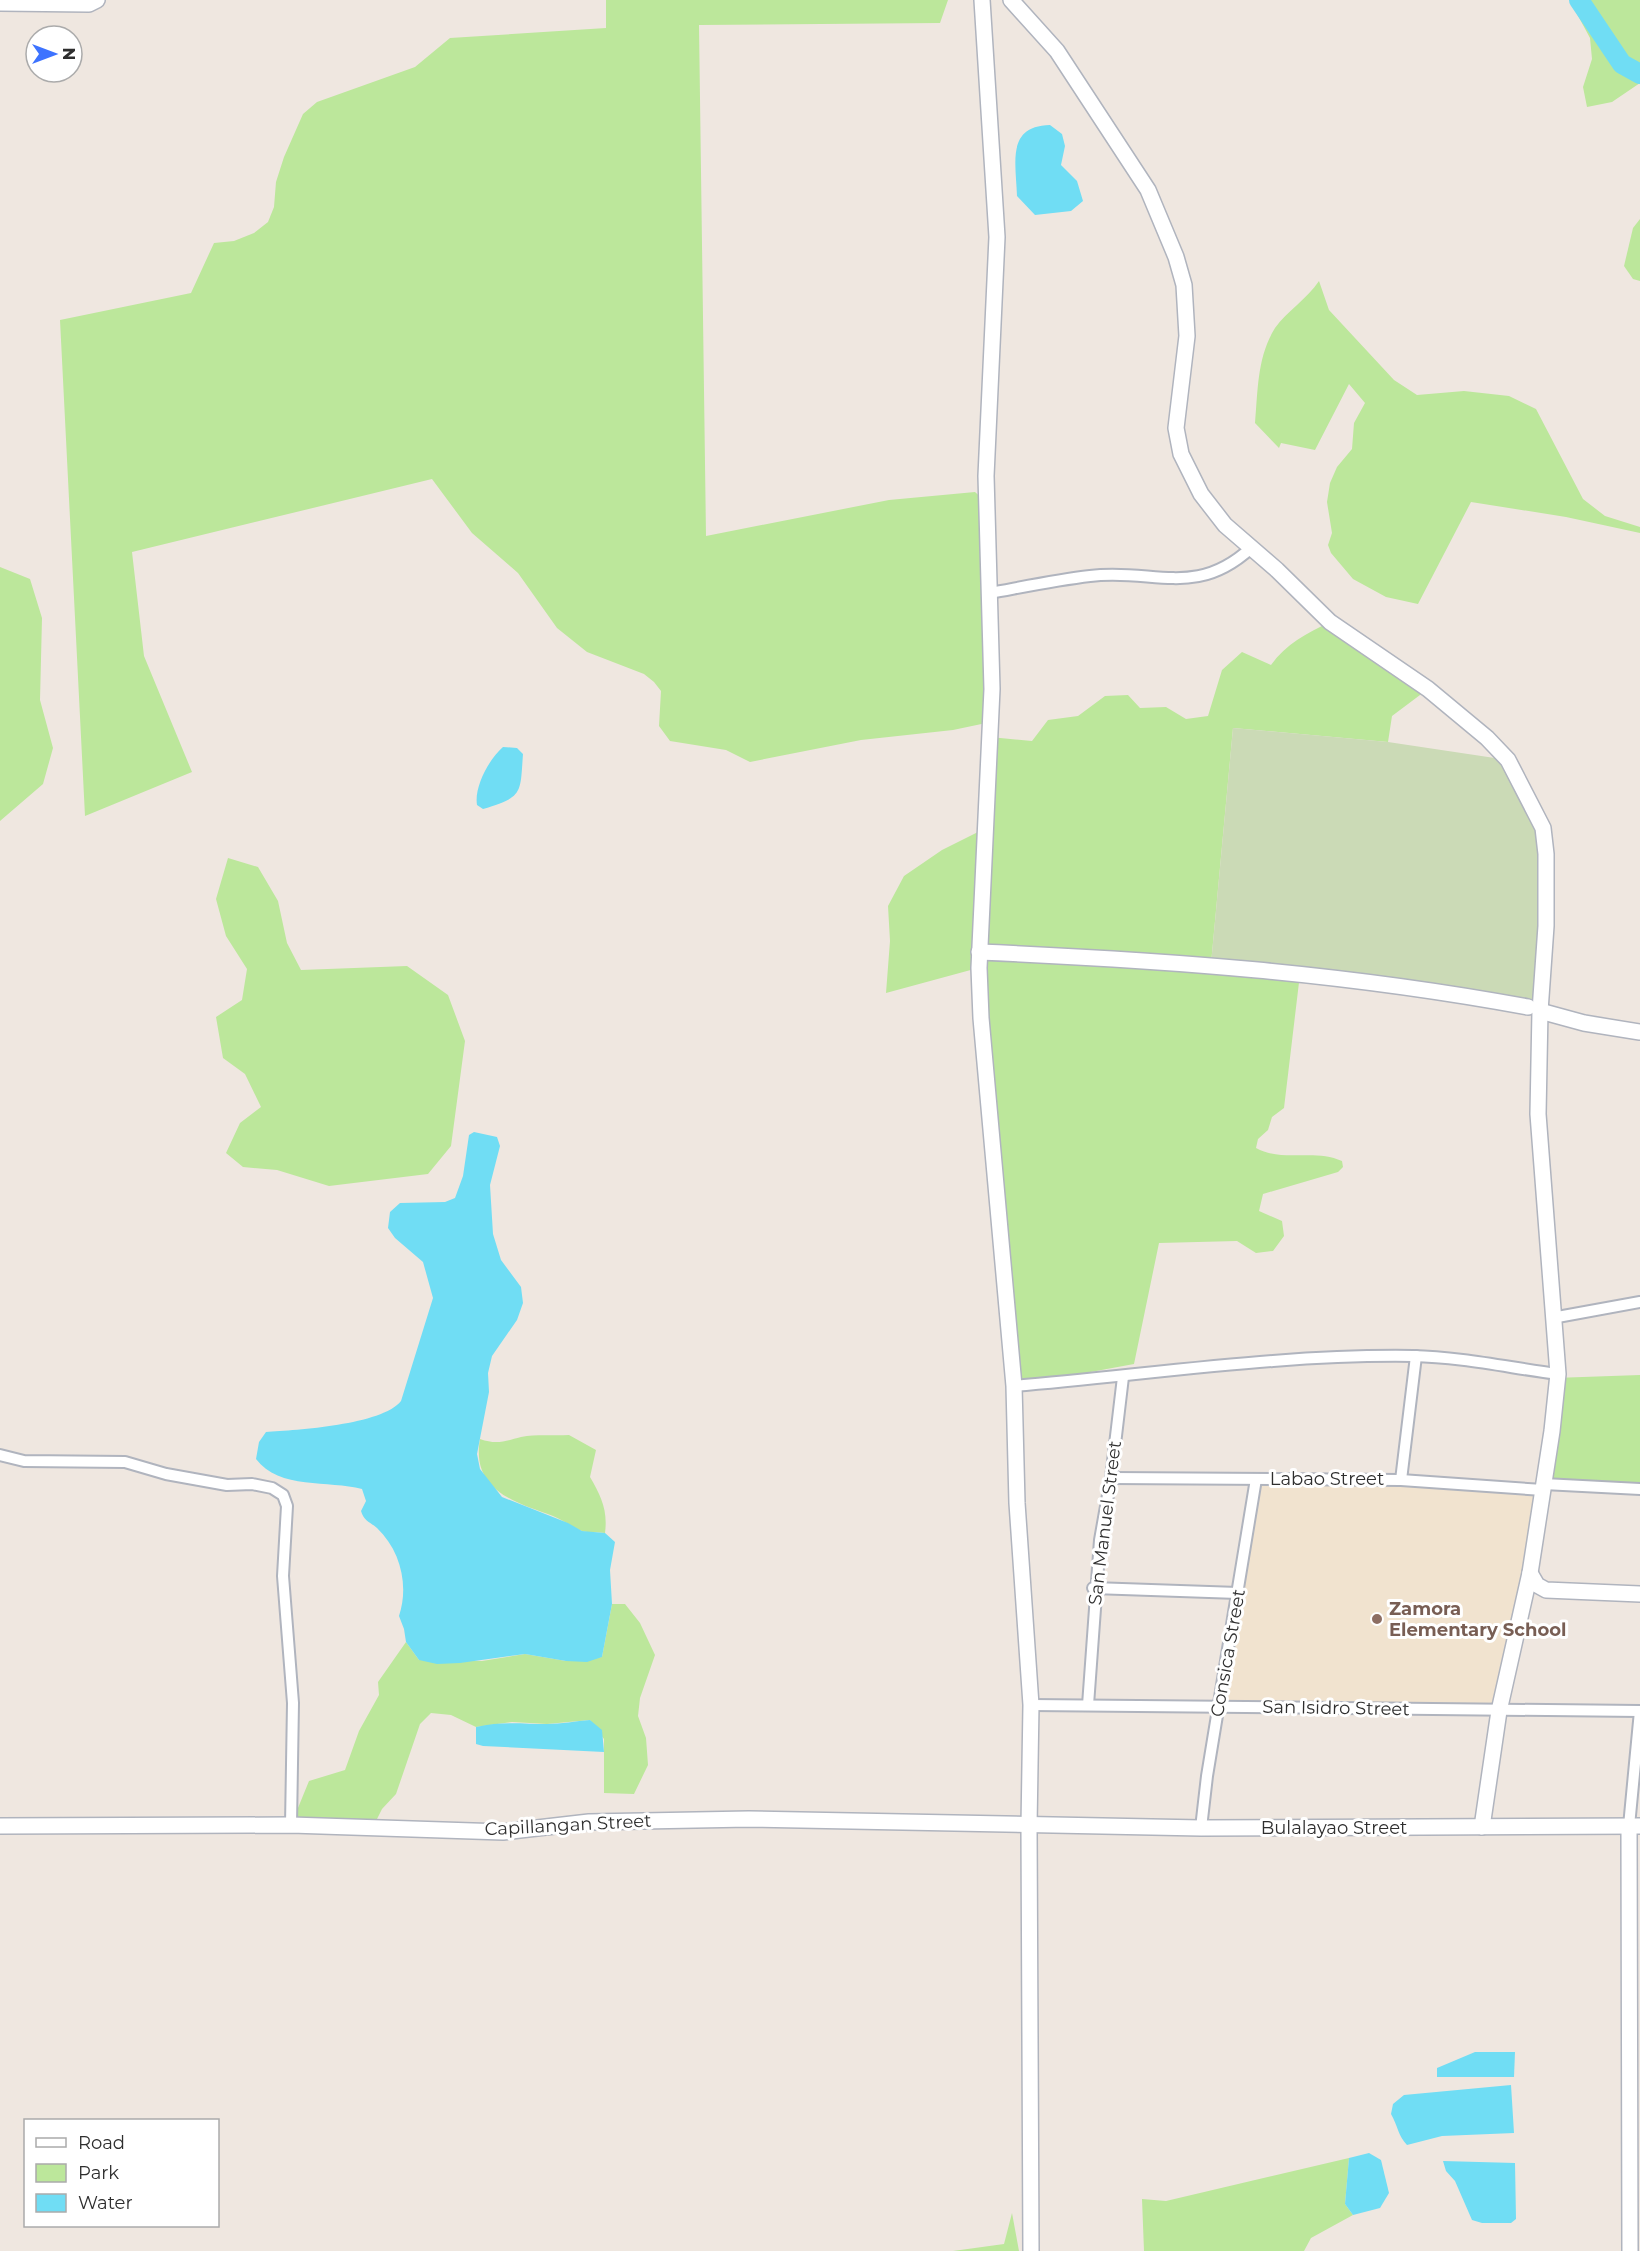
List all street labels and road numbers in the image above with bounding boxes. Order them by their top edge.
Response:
street label: San Manuel Street [1084,1440,1126,1606]
street label: Labao Street [1270,1468,1384,1490]
street label: Consica Street [1206,1587,1250,1719]
street label: San Isidro Street [1262,1696,1410,1720]
street label: Capillangan Street [484,1810,652,1840]
street label: Bulalayao Street [1261,1817,1407,1839]

